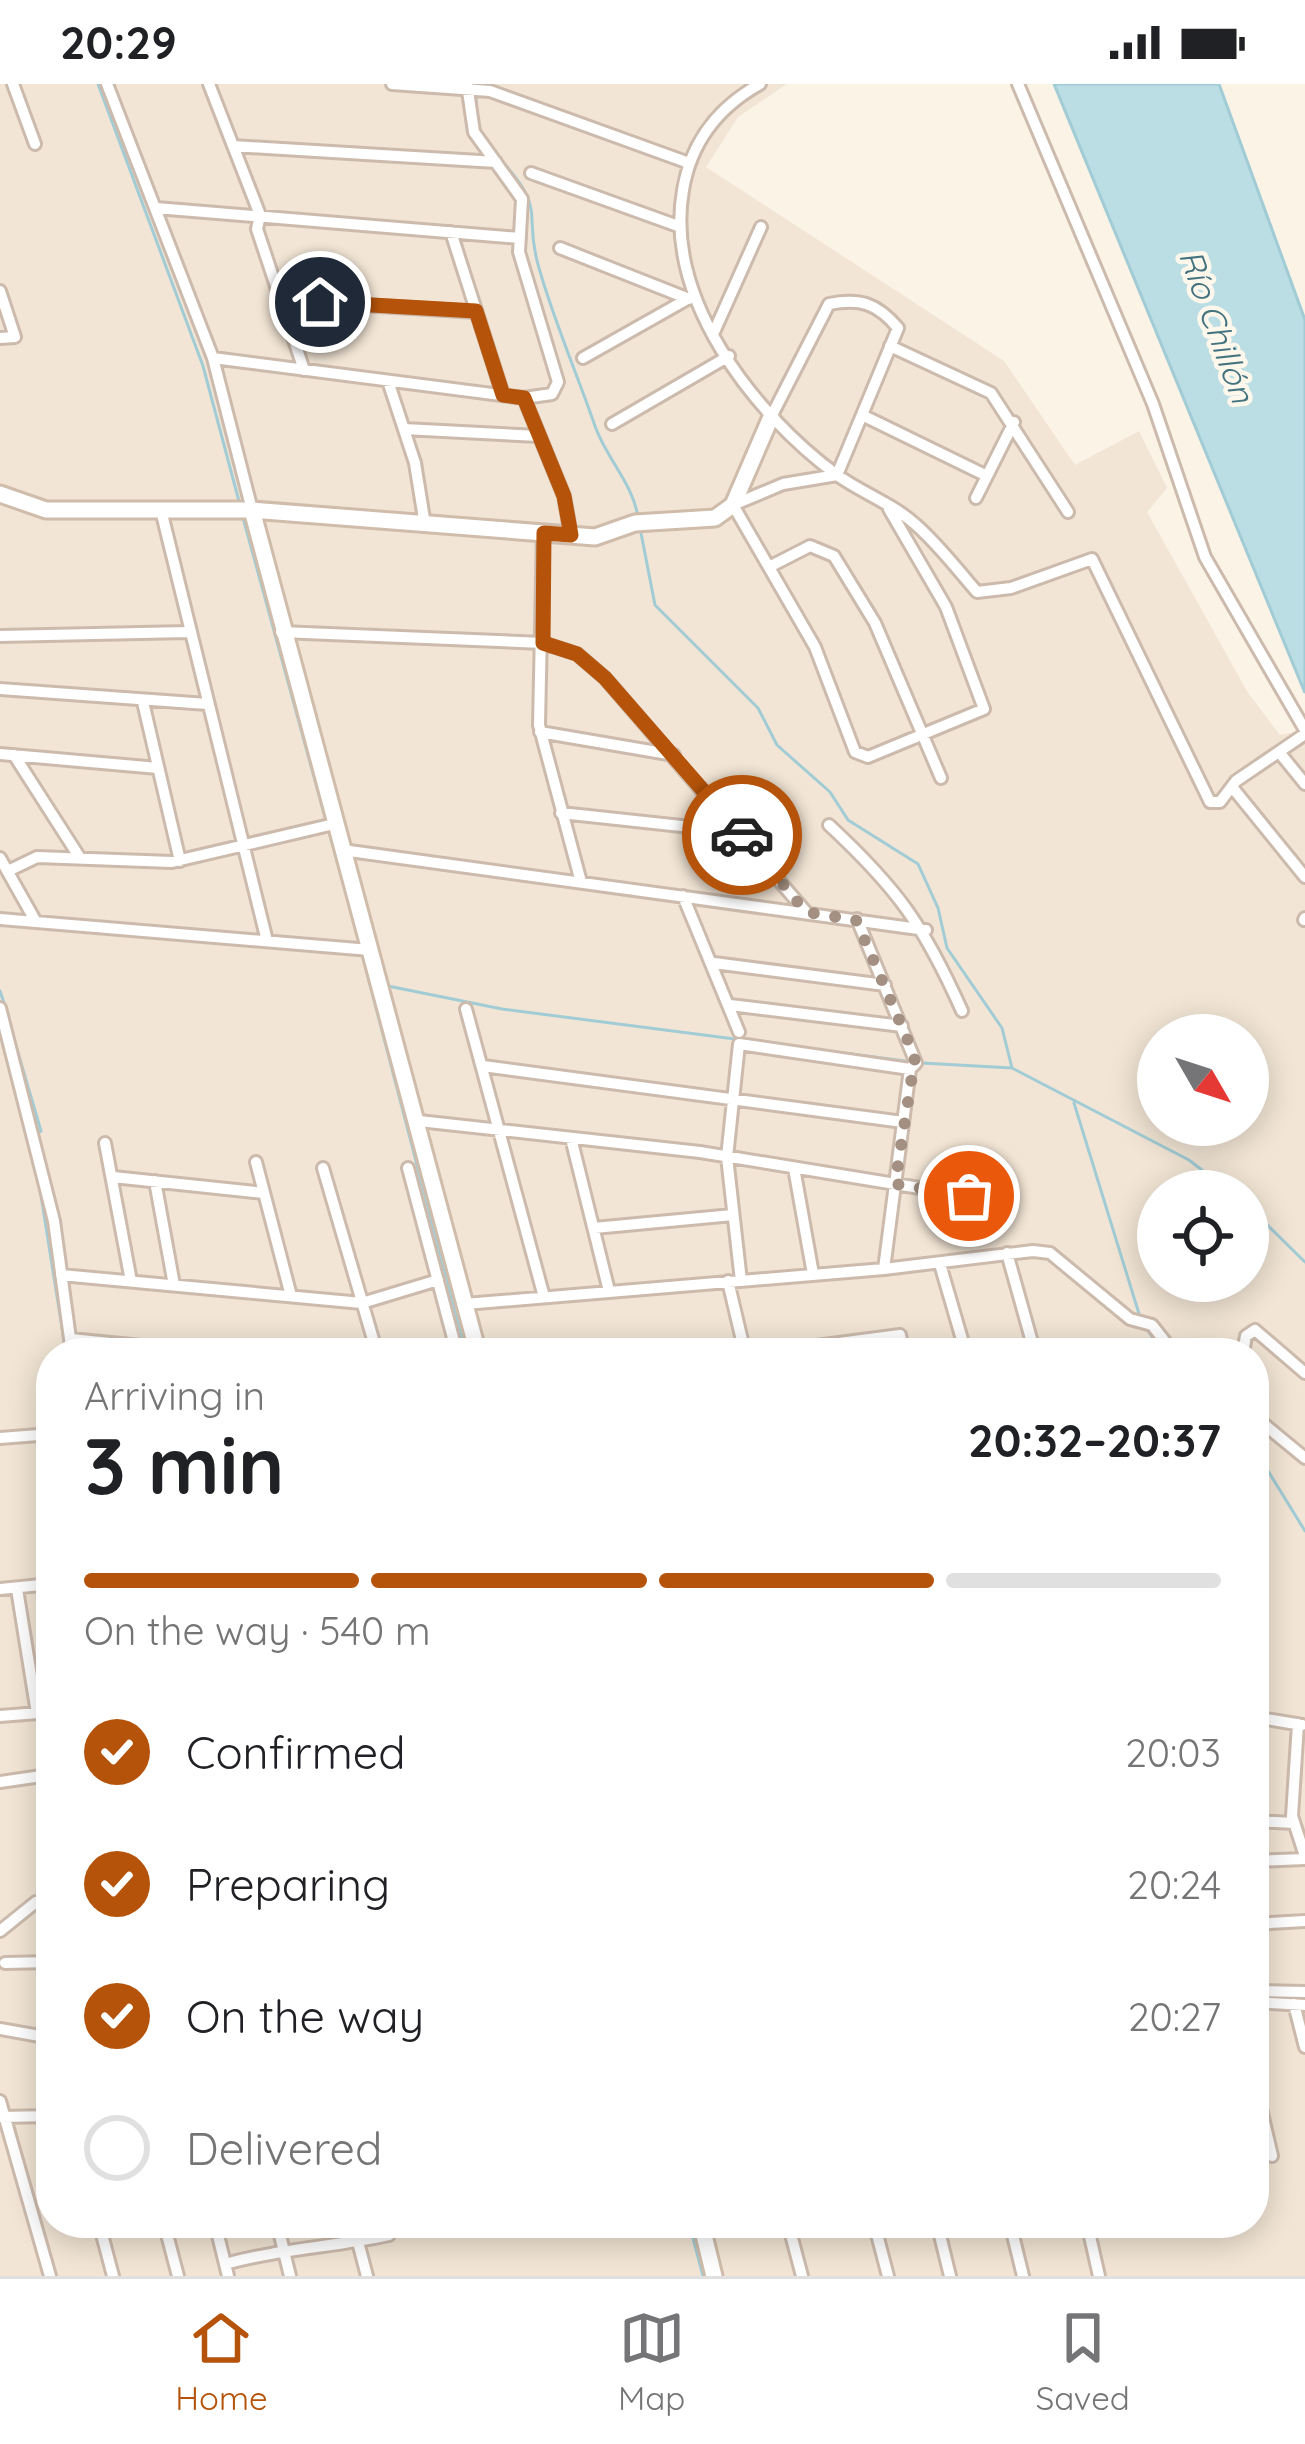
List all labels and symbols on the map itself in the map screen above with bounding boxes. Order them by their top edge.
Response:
water label: Río Chillón [1171,244,1264,409]
pin [269,251,371,353]
courier [682,775,802,895]
north arrow [1137,1014,1269,1146]
pin [918,1145,1020,1247]

